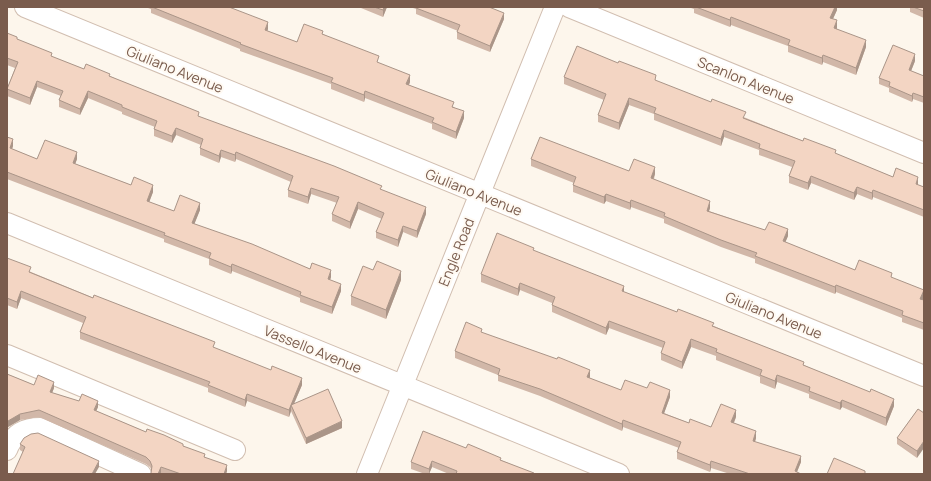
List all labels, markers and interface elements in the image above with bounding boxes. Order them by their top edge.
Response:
street label: Giuliano Avenue [124,41,226,97]
street label: Scanlon Avenue [695,52,797,108]
street label: Giuliano Avenue [423,164,525,220]
street label: Engle Road [434,215,478,289]
street label: Giuliano Avenue [723,287,825,343]
street label: Vassello Avenue [261,321,365,377]

